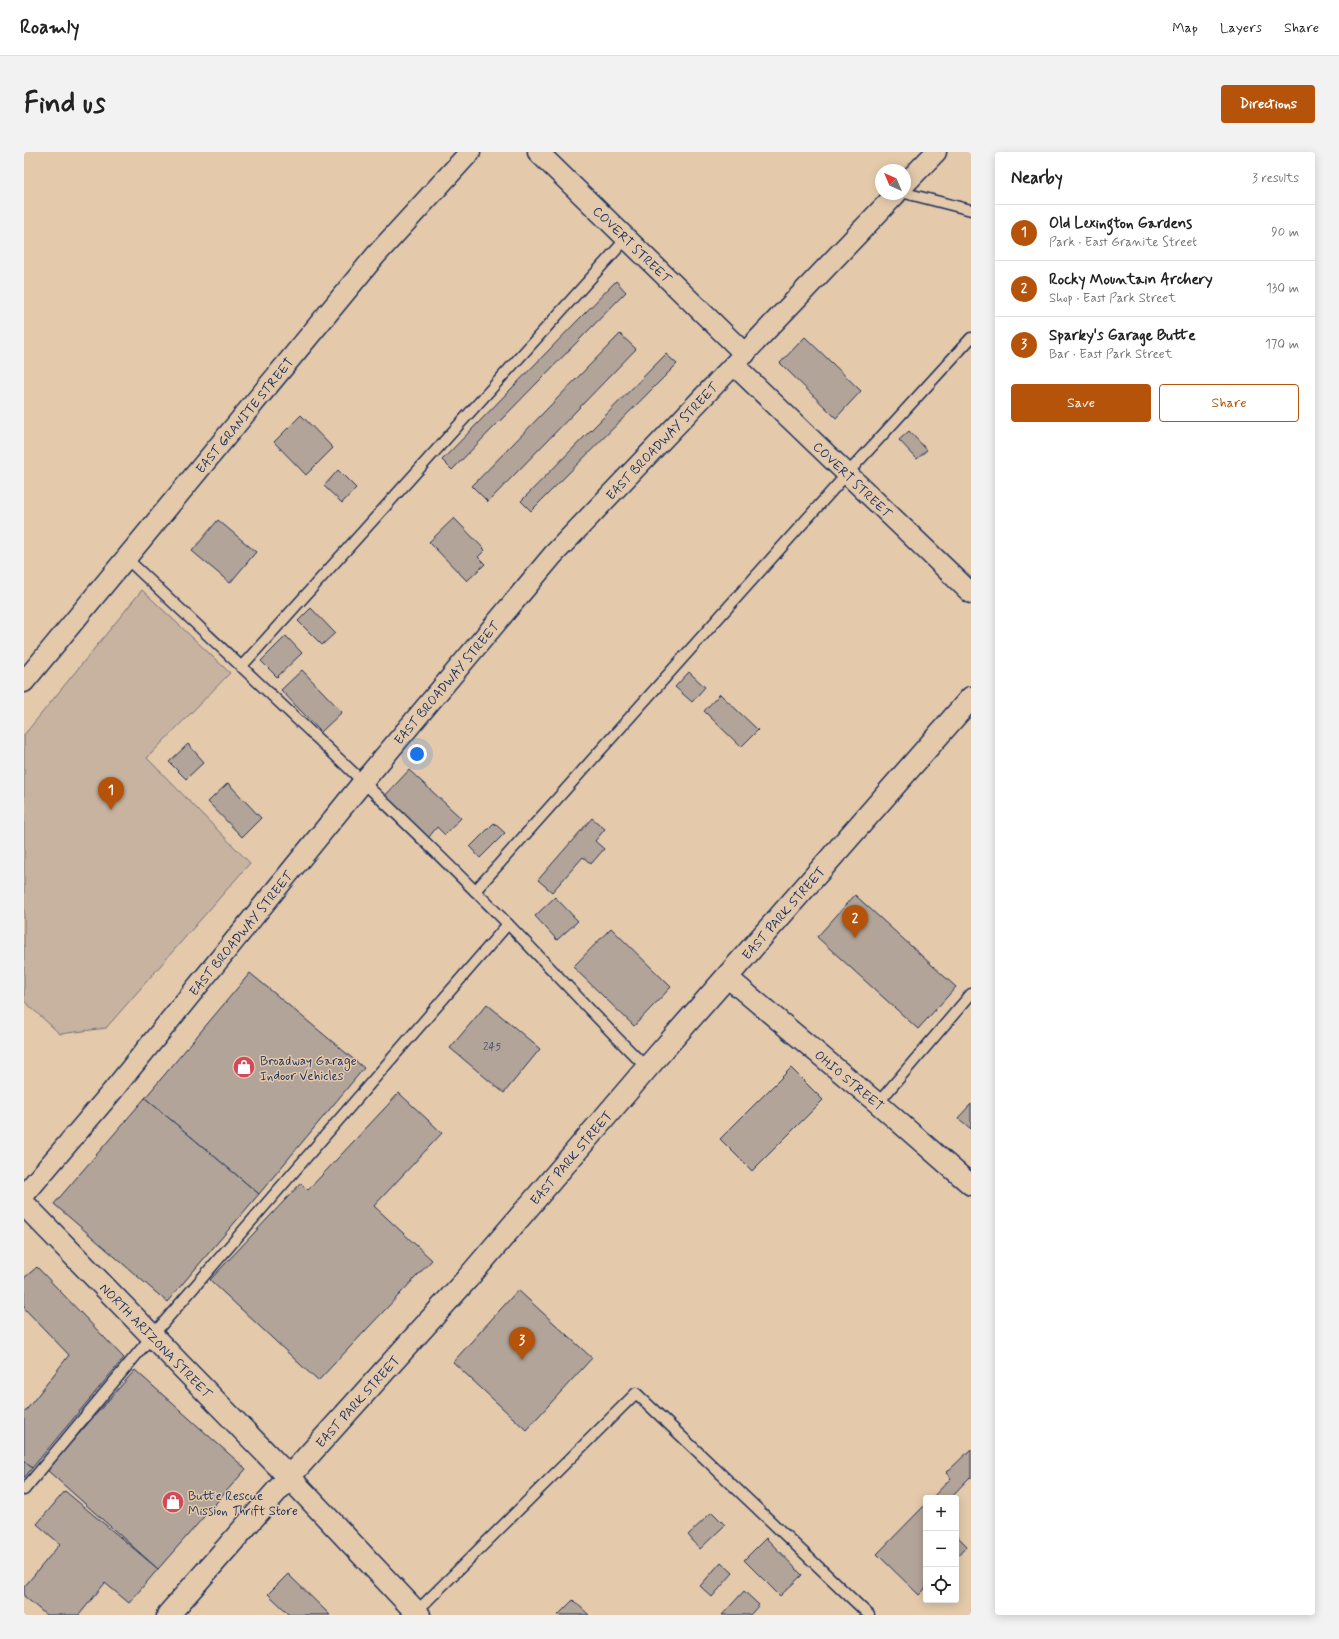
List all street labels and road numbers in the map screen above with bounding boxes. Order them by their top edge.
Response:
street label: COVERT STREET [588,203,675,288]
street label: EAST GRANITE STREET [192,354,298,477]
street label: EAST BROADWAY STREET [603,378,723,504]
street label: COVERT STREET [809,439,896,523]
street label: EAST BROADWAY STREET [391,617,505,749]
street label: EAST PARK STREET [739,864,829,964]
street label: EAST BROADWAY STREET [186,867,298,1000]
street label: OHIO STREET [810,1047,887,1115]
street label: EAST PARK STREET [527,1108,617,1209]
street label: NORTH ARIZONA STREET [95,1280,216,1403]
street label: EAST PARK STREET [312,1353,404,1452]

